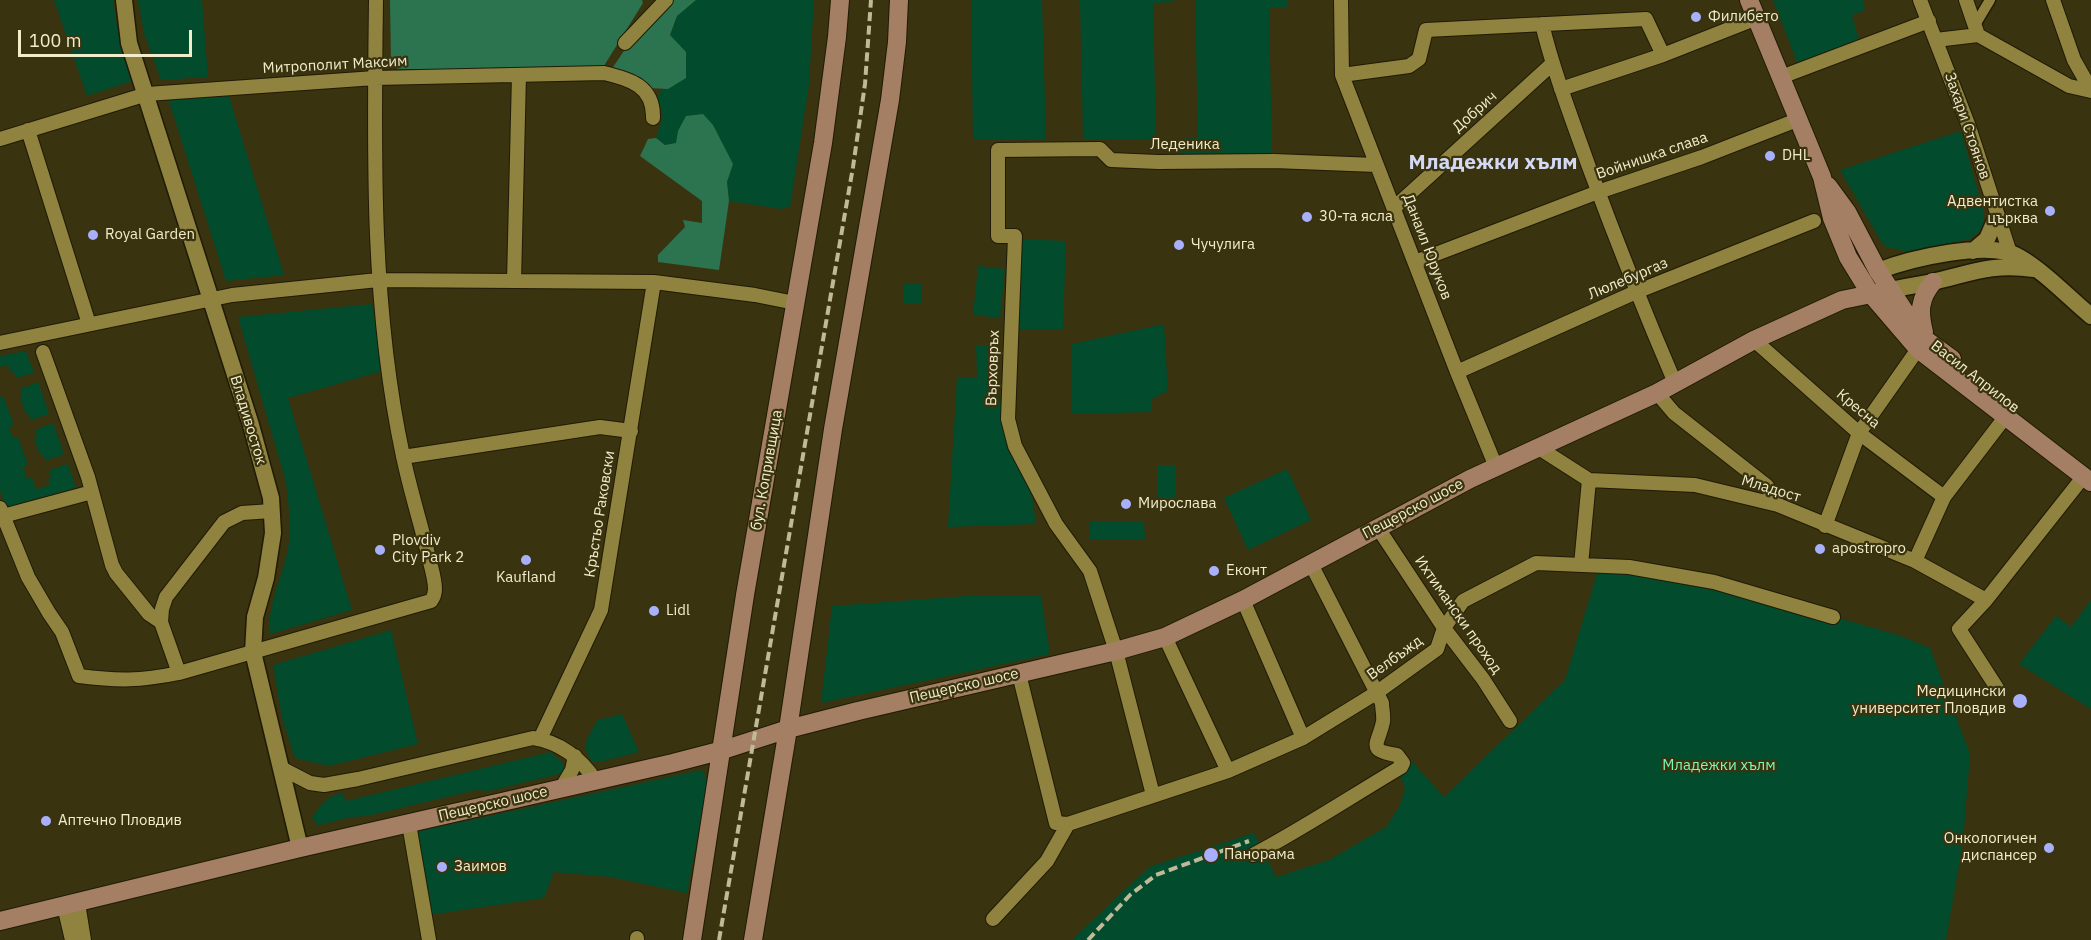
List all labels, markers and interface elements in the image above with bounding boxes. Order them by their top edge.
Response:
place label: Филибето [1708,8,1779,26]
marker: Филибето [1689,10,1703,24]
scale bar [21,18,195,56]
text: 100 m [29,29,81,52]
street label: Митрополит Максим [262,52,408,78]
street label: Захари Стоянов [1940,70,1994,182]
street label: Добрич [1449,87,1501,137]
street label: Войнишка слава [1594,129,1710,183]
street label: Леденика [1150,136,1220,154]
place label: DHL [1782,147,1810,165]
marker: DHL [1763,149,1777,163]
district label: Младежки хълм [1408,150,1578,176]
street label: Данаил Юруков [1399,192,1455,302]
place label: Адвентистка църква [1947,193,2038,228]
marker: Адвентистка църква [2043,204,2057,218]
place label: 30-та ясла [1319,208,1393,226]
marker: 30-та ясла [1300,210,1314,224]
place label: Royal Garden [105,226,195,244]
marker: Royal Garden [86,228,100,242]
place label: Чучулига [1191,236,1255,254]
marker: Чучулига [1172,238,1186,252]
street label: Люлебургаз [1585,254,1671,304]
street label: Върховръх [983,330,1003,406]
street label: Васил Априлов [1927,337,2023,417]
street label: Владивосток [226,373,270,467]
street label: Кресна [1833,386,1883,432]
street label: бул. Копривщица [748,408,786,532]
street label: Кръстьо Раковски [581,449,619,579]
street label: Младост [1739,471,1803,507]
street label: Пещерско шосе [1360,475,1466,543]
place label: Мирослава [1138,495,1216,513]
marker: Мирослава [1119,497,1133,511]
place label: Plovdiv City Park 2 [392,532,464,567]
place label: apostropro [1832,540,1906,558]
marker: apostropro [1813,542,1827,556]
marker: Plovdiv City Park 2 [373,543,387,557]
marker: Kaufland [519,553,533,567]
street label: Ихтимански проход [1411,553,1505,677]
place label: Еконт [1226,562,1267,580]
marker: Еконт [1207,564,1221,578]
place label: Kaufland [496,569,556,587]
place label: Lidl [666,602,690,620]
marker: Lidl [647,604,661,618]
street label: Велбъжд [1364,632,1426,684]
street label: Пещерско шосе [908,665,1020,707]
place label: Медицински университет Пловдив [1852,683,2006,718]
marker: Медицински университет Пловдив [2011,692,2029,710]
park label: Младежки хълм [1662,757,1776,775]
street label: Пещерско шосе [437,783,549,825]
place label: Аптечно Пловдив [58,812,182,830]
marker: Аптечно Пловдив [39,814,53,828]
place label: Онкологичен диспансер [1944,830,2037,865]
marker: Онкологичен диспансер [2042,841,2056,855]
marker: Панорама [1202,846,1220,864]
place label: Панорама [1224,846,1295,864]
place label: Заимов [454,858,507,876]
marker: Заимов [435,860,449,874]

